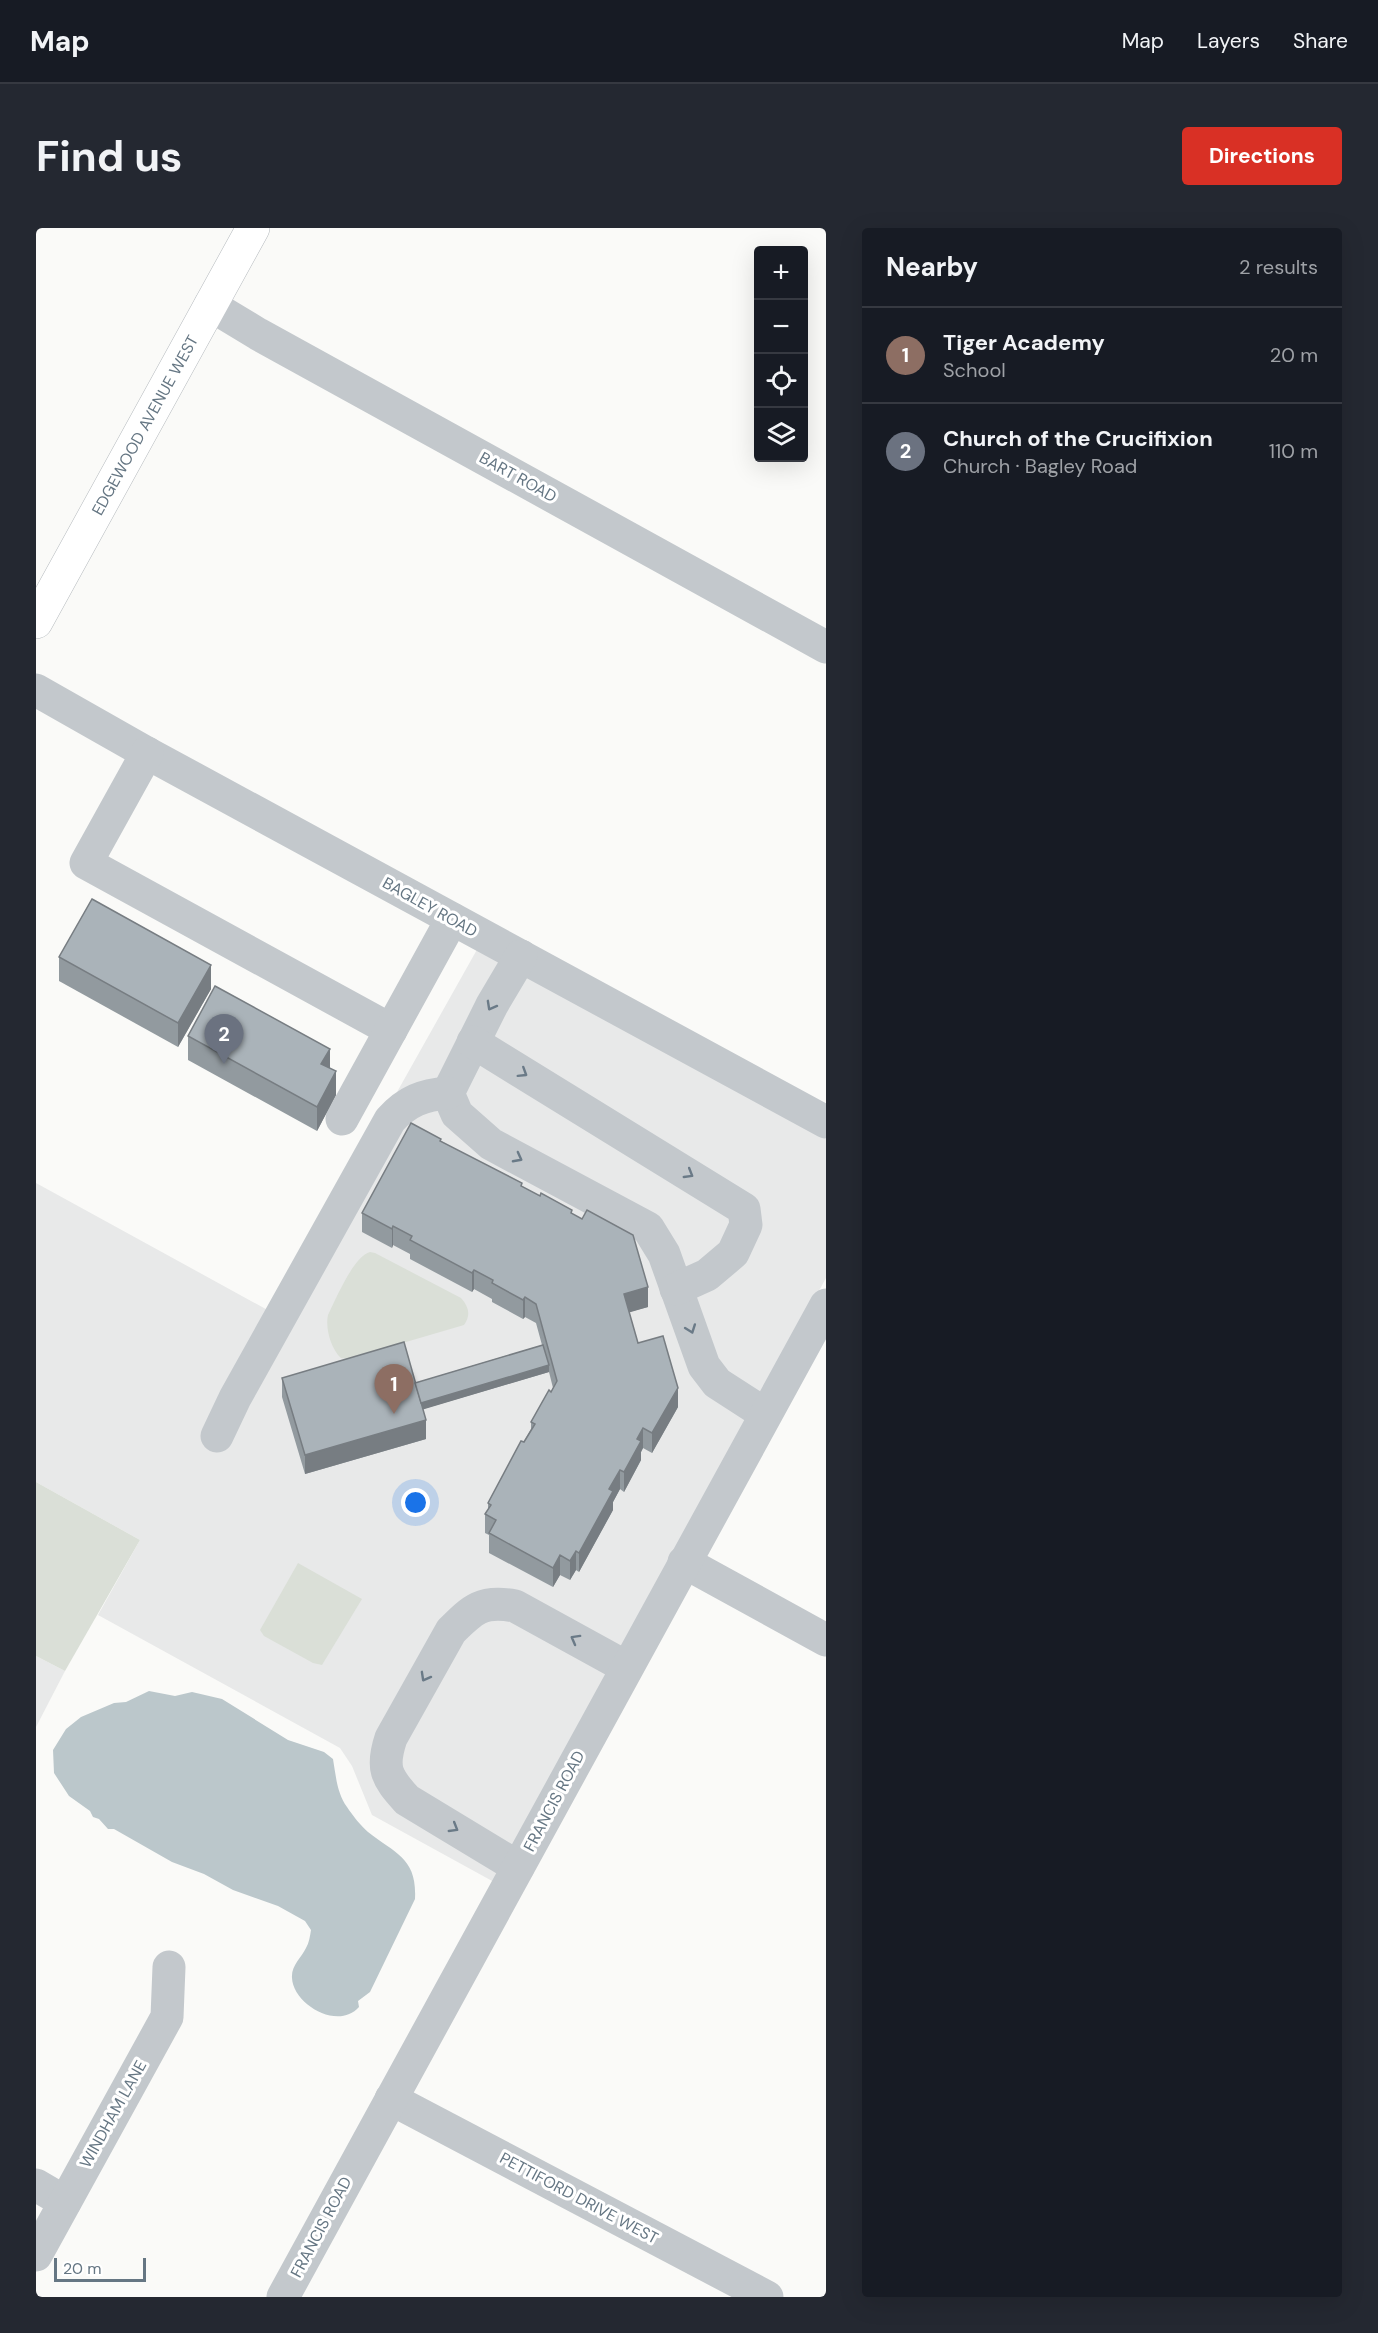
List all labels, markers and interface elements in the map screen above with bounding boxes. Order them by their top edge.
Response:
text: Map [30,23,90,60]
text: Map [1122,27,1164,55]
text: Layers [1197,27,1260,55]
text: Share [1293,27,1348,55]
button: Directions [1182,127,1342,185]
text: Find us [36,129,182,184]
map controls [754,246,808,462]
button: + [754,246,808,300]
text: Nearby [886,250,978,284]
text: 2 results [1239,254,1318,280]
button: − [754,300,808,354]
text: Tiger Academy [943,328,1105,357]
street label: EDGEWOOD AVENUE WEST [86,331,203,519]
text: 1 [902,342,909,368]
text: 20 m [1270,342,1318,368]
button: locate [754,354,808,408]
text: School [943,357,1006,383]
button: layers [754,408,808,462]
text: Church of the Crucifixion [943,424,1213,453]
text: 2 [900,438,911,464]
text: 110 m [1269,438,1318,464]
street label: BART ROAD [475,447,561,507]
text: Church · Bagley Road [943,453,1137,479]
street label: BAGLEY ROAD [379,872,481,942]
one-way arrow [487,1000,498,1011]
pin: 2 [204,1014,243,1064]
one-way arrow [516,1065,527,1076]
one-way arrow [512,1151,522,1162]
one-way arrow [683,1167,693,1179]
one-way arrow [683,1323,696,1334]
pin: 1 [374,1364,414,1414]
your location [401,1488,430,1517]
one-way arrow [571,1635,581,1647]
one-way arrow [421,1671,432,1681]
street label: FRANCIS ROAD [519,1747,589,1855]
one-way arrow [448,1821,458,1833]
street label: WINDHAM LANE [75,2057,151,2171]
street label: PETTIFORD DRIVE WEST [496,2147,662,2249]
street label: FRANCIS ROAD [286,2173,356,2281]
scale bar [54,2255,146,2282]
text: 20 m [63,2258,102,2279]

